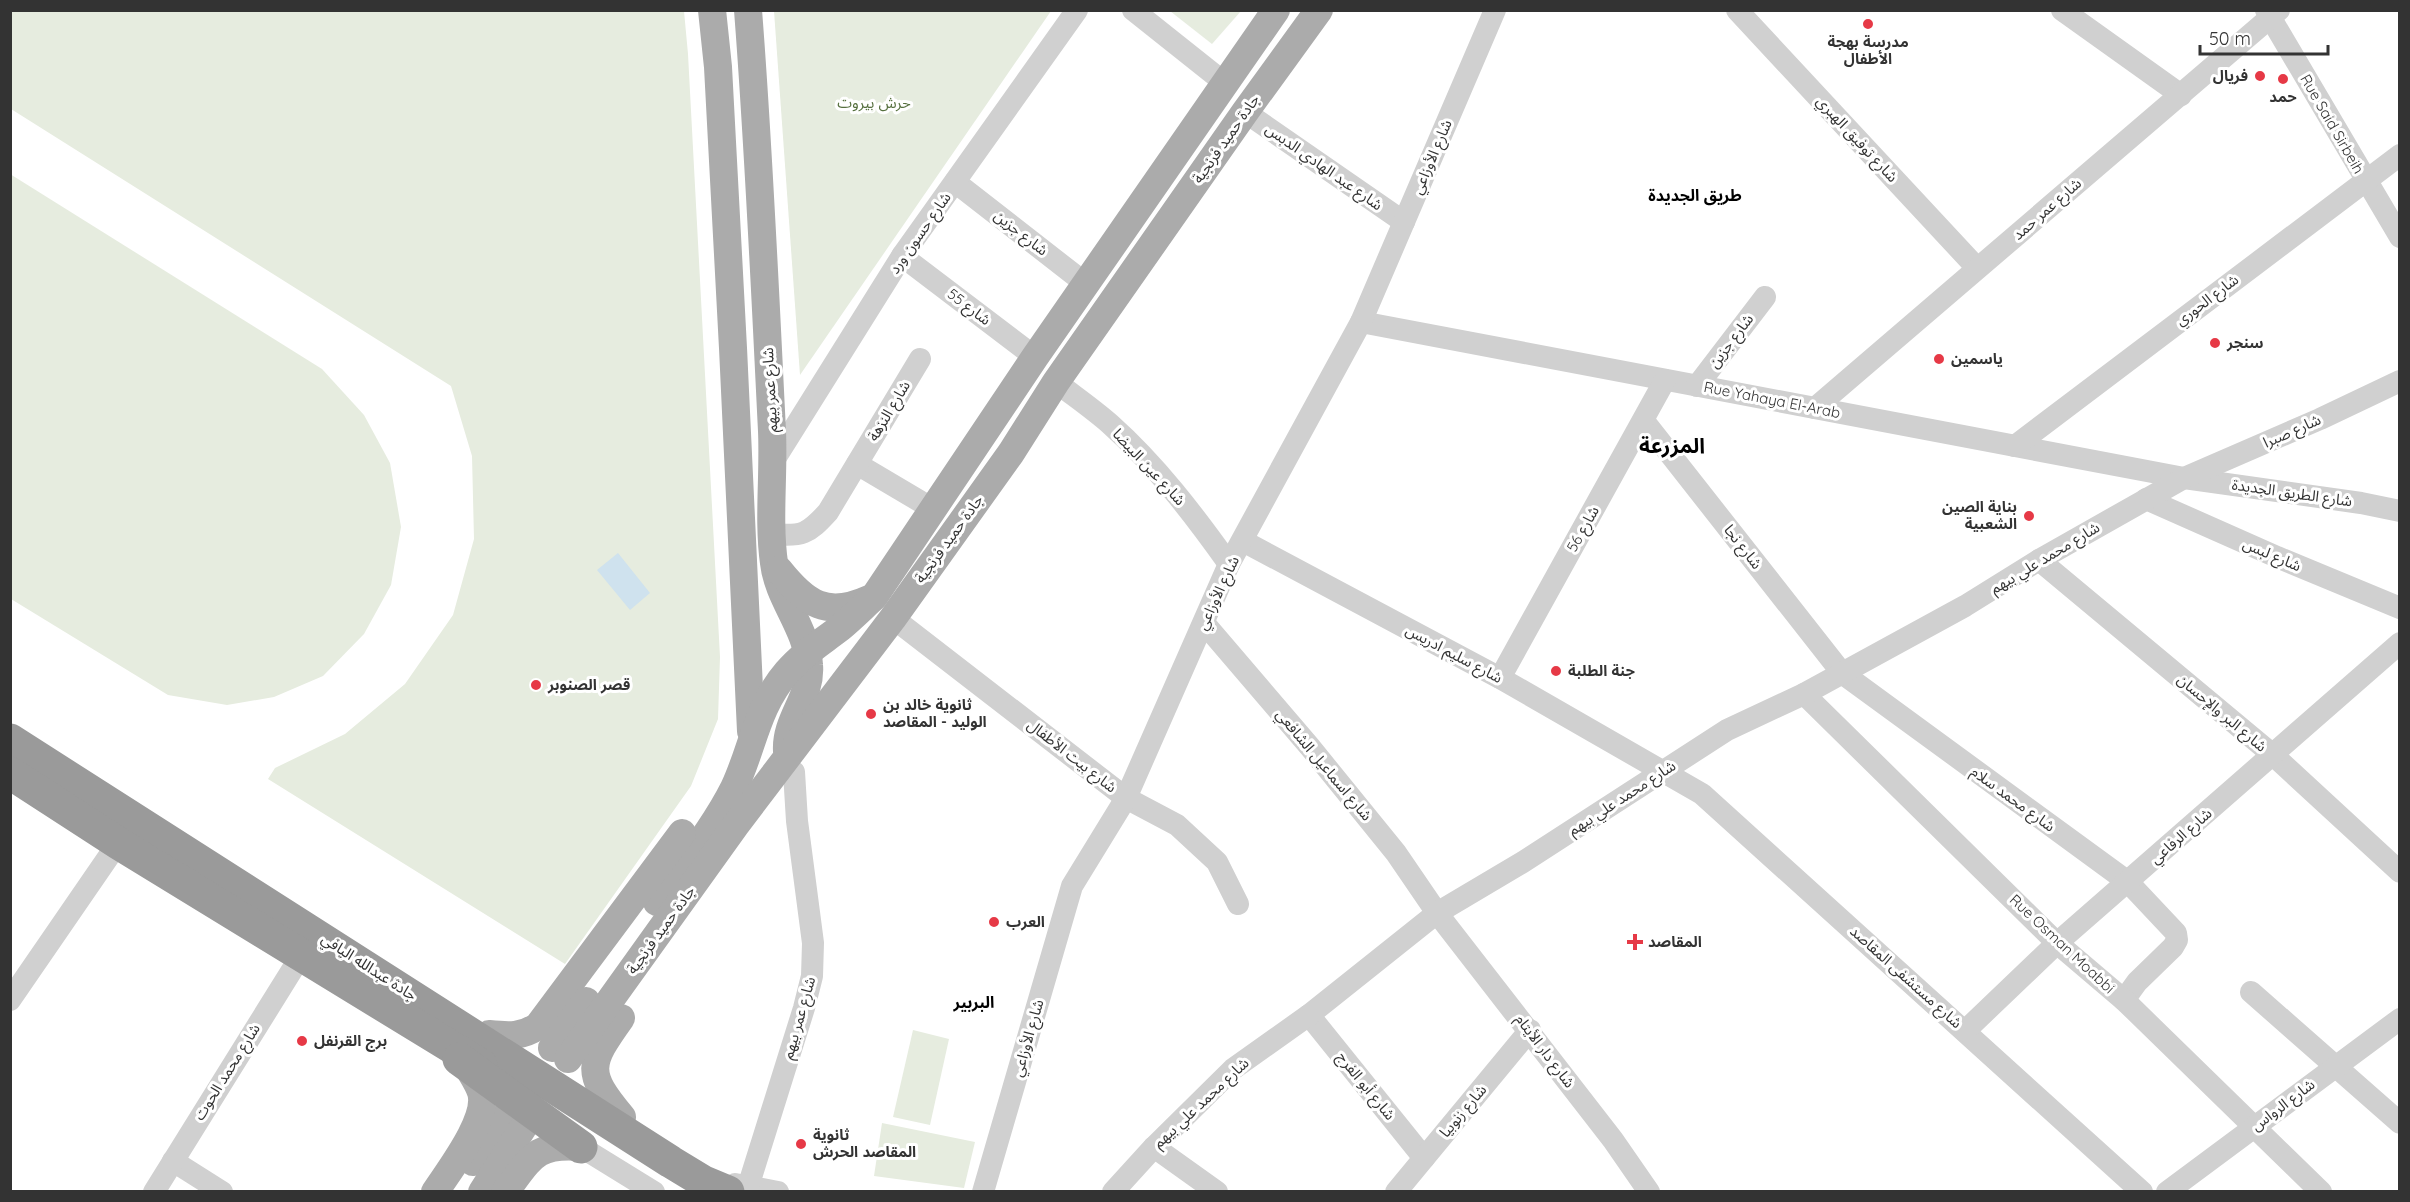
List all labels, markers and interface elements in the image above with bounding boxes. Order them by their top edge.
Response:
marker: مدرسة بهجة الأطفال [1861,17,1875,31]
scale bar [2200,18,2328,56]
text: 50 m [2209,27,2251,50]
place label: مدرسة بهجة الأطفال [1827,32,1909,68]
place label: فريال [2213,66,2248,85]
marker: فريال [2253,69,2267,83]
street label: Rue Said Sirbeih [2296,71,2369,177]
marker: حمد [2276,72,2290,86]
place label: حمد [2269,87,2297,106]
street label: جادة حميد فرنجية [1188,90,1263,187]
street label: شارع توفيق الهبري [1810,92,1902,188]
park label: حرش بيروت [837,93,911,112]
street label: شارع الأوزاعي [1407,116,1459,198]
street label: شارع عبد الهادي الدبس [1260,119,1387,217]
street label: شارع عمر حمد [2008,173,2087,246]
district label: طريق الجديدة [1648,185,1742,206]
street label: شارع حسون ورد [884,188,957,279]
street label: شارع جزين [989,206,1052,262]
street label: شارع الحوري [2171,270,2244,332]
street label: شارع 55 [942,284,995,332]
street label: شارع جزين [1704,310,1760,373]
place label: سنجر [2226,333,2264,352]
marker: سنجر [2208,336,2222,350]
street label: شارع عمر بيهم [758,347,784,433]
place label: ياسمين [1951,349,2003,368]
marker: ياسمين [1932,352,1946,366]
street label: شارع النزهة [863,377,917,446]
street label: Rue Yahaya El-Arab [1702,377,1842,422]
street label: شارع صبرا [2260,409,2325,454]
street label: شارع عين البيضا [1107,424,1190,511]
district label: المزرعة [1639,432,1705,458]
street label: شارع الطريق الجديدة [2230,475,2354,513]
street label: جادة حميد فرنجية [910,491,987,587]
place label: بناية الصين الشعبية [1942,497,2017,533]
street label: شارع 56 [1562,502,1606,557]
marker: بناية الصين الشعبية [2022,509,2036,523]
street label: شارع محمد علي بيهم [1987,517,2105,600]
street label: شارع نجا [1718,521,1767,575]
street label: شارع لبس [2239,534,2304,578]
street label: شارع الأوزاعي [1192,552,1246,634]
street label: شارع سليم ادريس [1401,620,1506,690]
place label: جنة الطلبة [1568,661,1636,680]
marker: جنة الطلبة [1549,664,1563,678]
street label: شارع البر والإحسان [2172,670,2271,758]
place label: قصر الصنوبر [547,675,630,694]
marker: قصر الصنوبر [529,678,543,692]
place label: ثانوية خالد بن الوليد - المقاصد [883,695,987,731]
street label: شارع اسماعيل الشافعي [1270,705,1377,827]
marker: ثانوية خالد بن الوليد - المقاصد [864,707,878,721]
street label: شارع بيت الأطفال [1022,715,1121,799]
street label: شارع محمد علي بيهم [1564,756,1681,842]
street label: شارع محمد سلام [1966,762,2059,838]
street label: شارع الرفاعي [2146,803,2218,870]
street label: جادة حميد فرنجية [622,882,699,978]
street label: Rue Osman Moabbi [2006,890,2119,997]
place label: العرب [1006,912,1045,931]
marker: العرب [987,915,1001,929]
street label: شارع مستشفى المقاصد [1844,921,1966,1034]
street label: جادة عبدالله اليافي [317,929,421,1007]
place label: المقاصد [1648,932,1702,951]
marker: المقاصد [1626,933,1644,951]
street label: شارع عمر بيهم [778,974,822,1062]
district label: البربير [953,992,994,1012]
street label: شارع الأوزاعي [1007,997,1051,1080]
street label: شارع دار الأيتام [1509,1010,1580,1093]
street label: شارع محمد الحوت [189,1020,267,1125]
place label: برج القرنفل [314,1031,387,1052]
marker: برج القرنفل [295,1034,309,1048]
street label: شارع أبو الفرج [1331,1048,1400,1126]
street label: شارع محمد علي بيهم [1149,1053,1255,1154]
street label: شارع الرواس [2247,1074,2320,1137]
street label: شارع زنوبيا [1435,1080,1493,1143]
place label: ثانوية المقاصد الحرش [813,1125,916,1161]
marker: ثانوية المقاصد الحرش [794,1137,808,1151]

